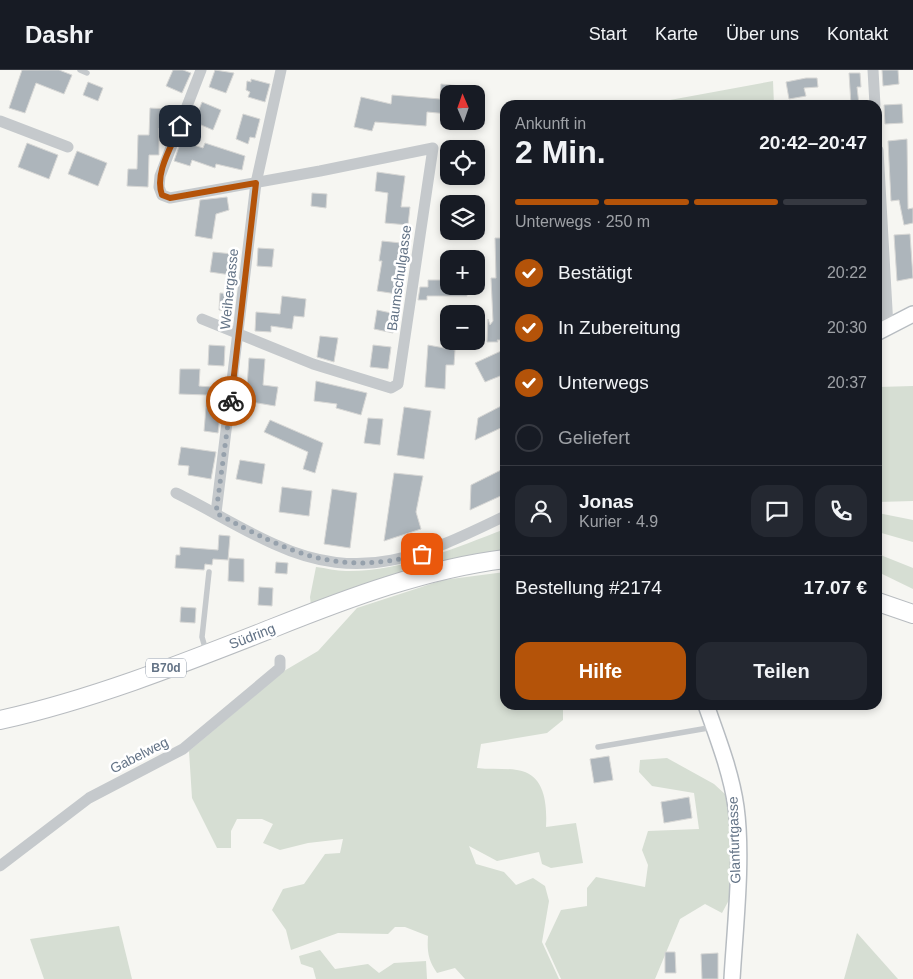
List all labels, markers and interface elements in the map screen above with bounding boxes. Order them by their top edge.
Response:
text: Dashr [25,21,93,48]
text: Start [589,24,627,44]
text: Karte [655,24,698,44]
text: Über uns [726,24,799,44]
text: Kontakt [827,24,888,44]
north arrow [440,85,485,130]
map controls [440,85,485,350]
pin [159,105,201,147]
icon: home [166,112,194,140]
text: Ankunft in [515,115,586,132]
text: 20:42–20:47 [759,132,867,153]
text: 2 Min. [515,134,606,170]
button: locate [440,140,485,185]
button: layers [440,195,485,240]
text: Unterwegs · 250 m [515,213,650,230]
street label: Baumschulgasse [384,224,414,332]
street label: Weihergasse [217,247,241,330]
button: + [440,250,485,295]
icon: check [515,259,543,287]
text: Bestätigt [558,262,632,283]
text: 20:22 [827,264,867,281]
button: − [440,305,485,350]
icon: check [515,314,543,342]
text: In Zubereitung [558,317,681,338]
text: 20:30 [827,319,867,336]
icon: check [515,369,543,397]
text: Unterwegs [558,372,649,393]
text: 20:37 [827,374,867,391]
courier [206,376,256,426]
icon: bike [217,387,245,415]
text: Geliefert [558,427,630,448]
button: person [515,485,567,537]
button: chat [751,485,803,537]
button: phone [815,485,867,537]
text: Jonas [579,491,634,512]
text: Kurier · 4.9 [579,513,658,530]
pin [401,533,443,575]
icon: bag [408,540,436,568]
text: Bestellung #2174 [515,577,662,598]
text: 17.07 € [804,577,867,598]
street label: Südring [227,620,277,652]
button: Hilfe [515,642,686,700]
button: Teilen [696,642,867,700]
road number: B70d [146,658,186,678]
street label: Gabelweg [107,734,171,776]
street label: Glanfurtgasse [724,796,744,884]

